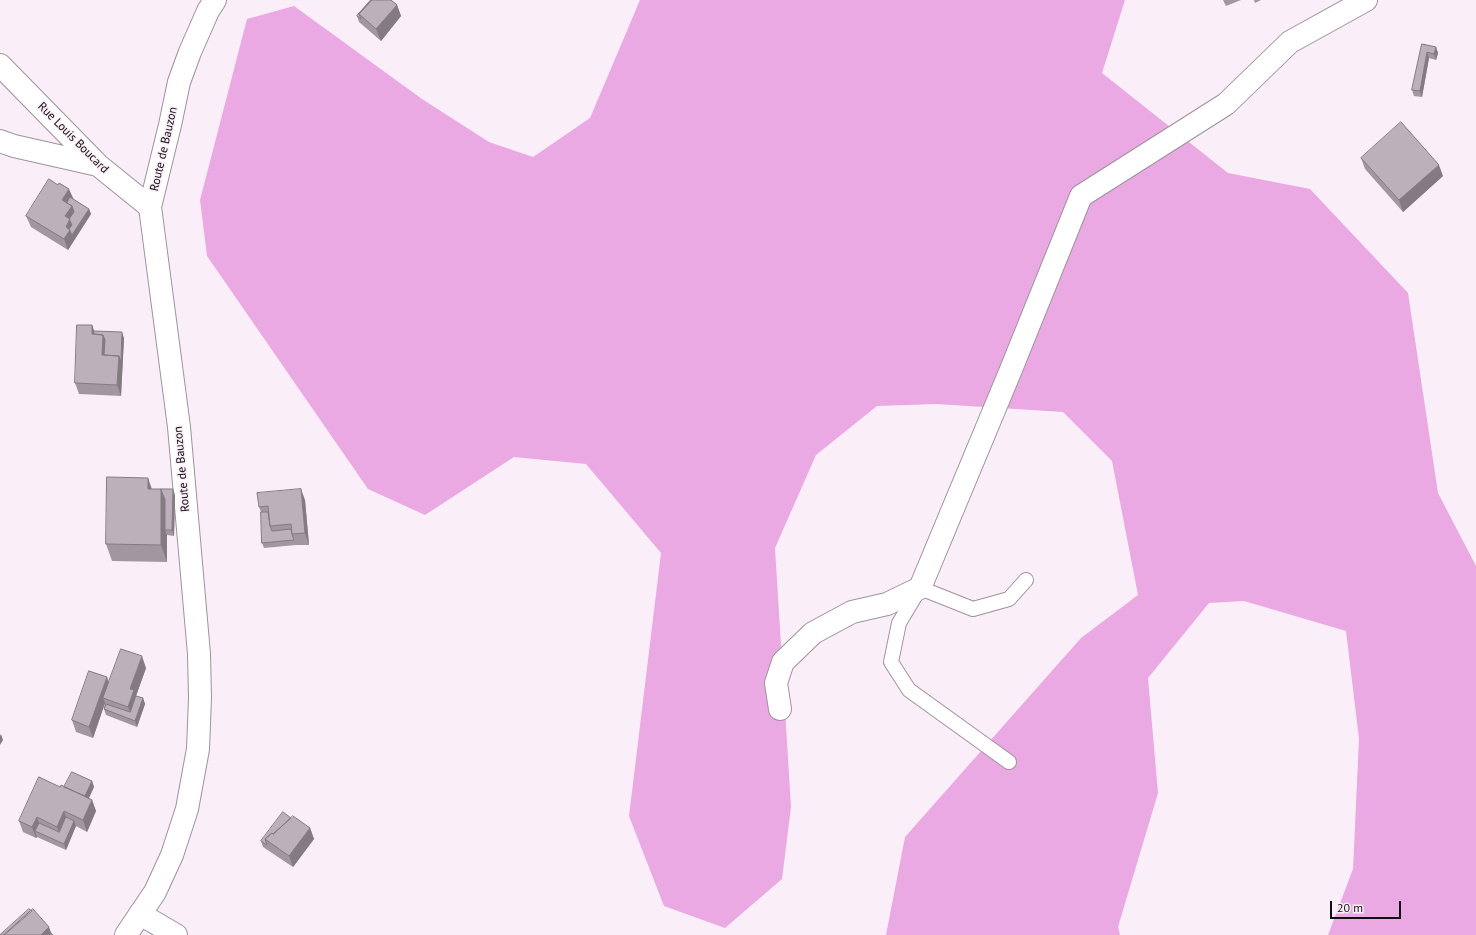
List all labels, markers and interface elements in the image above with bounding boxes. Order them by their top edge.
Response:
street label: Rue Louis Boucard [35,100,111,176]
street label: Route de Bauzon [147,105,181,193]
street label: Route de Bauzon [171,426,193,512]
scale bar [1332,893,1403,919]
text: 20 m [1337,900,1363,915]

